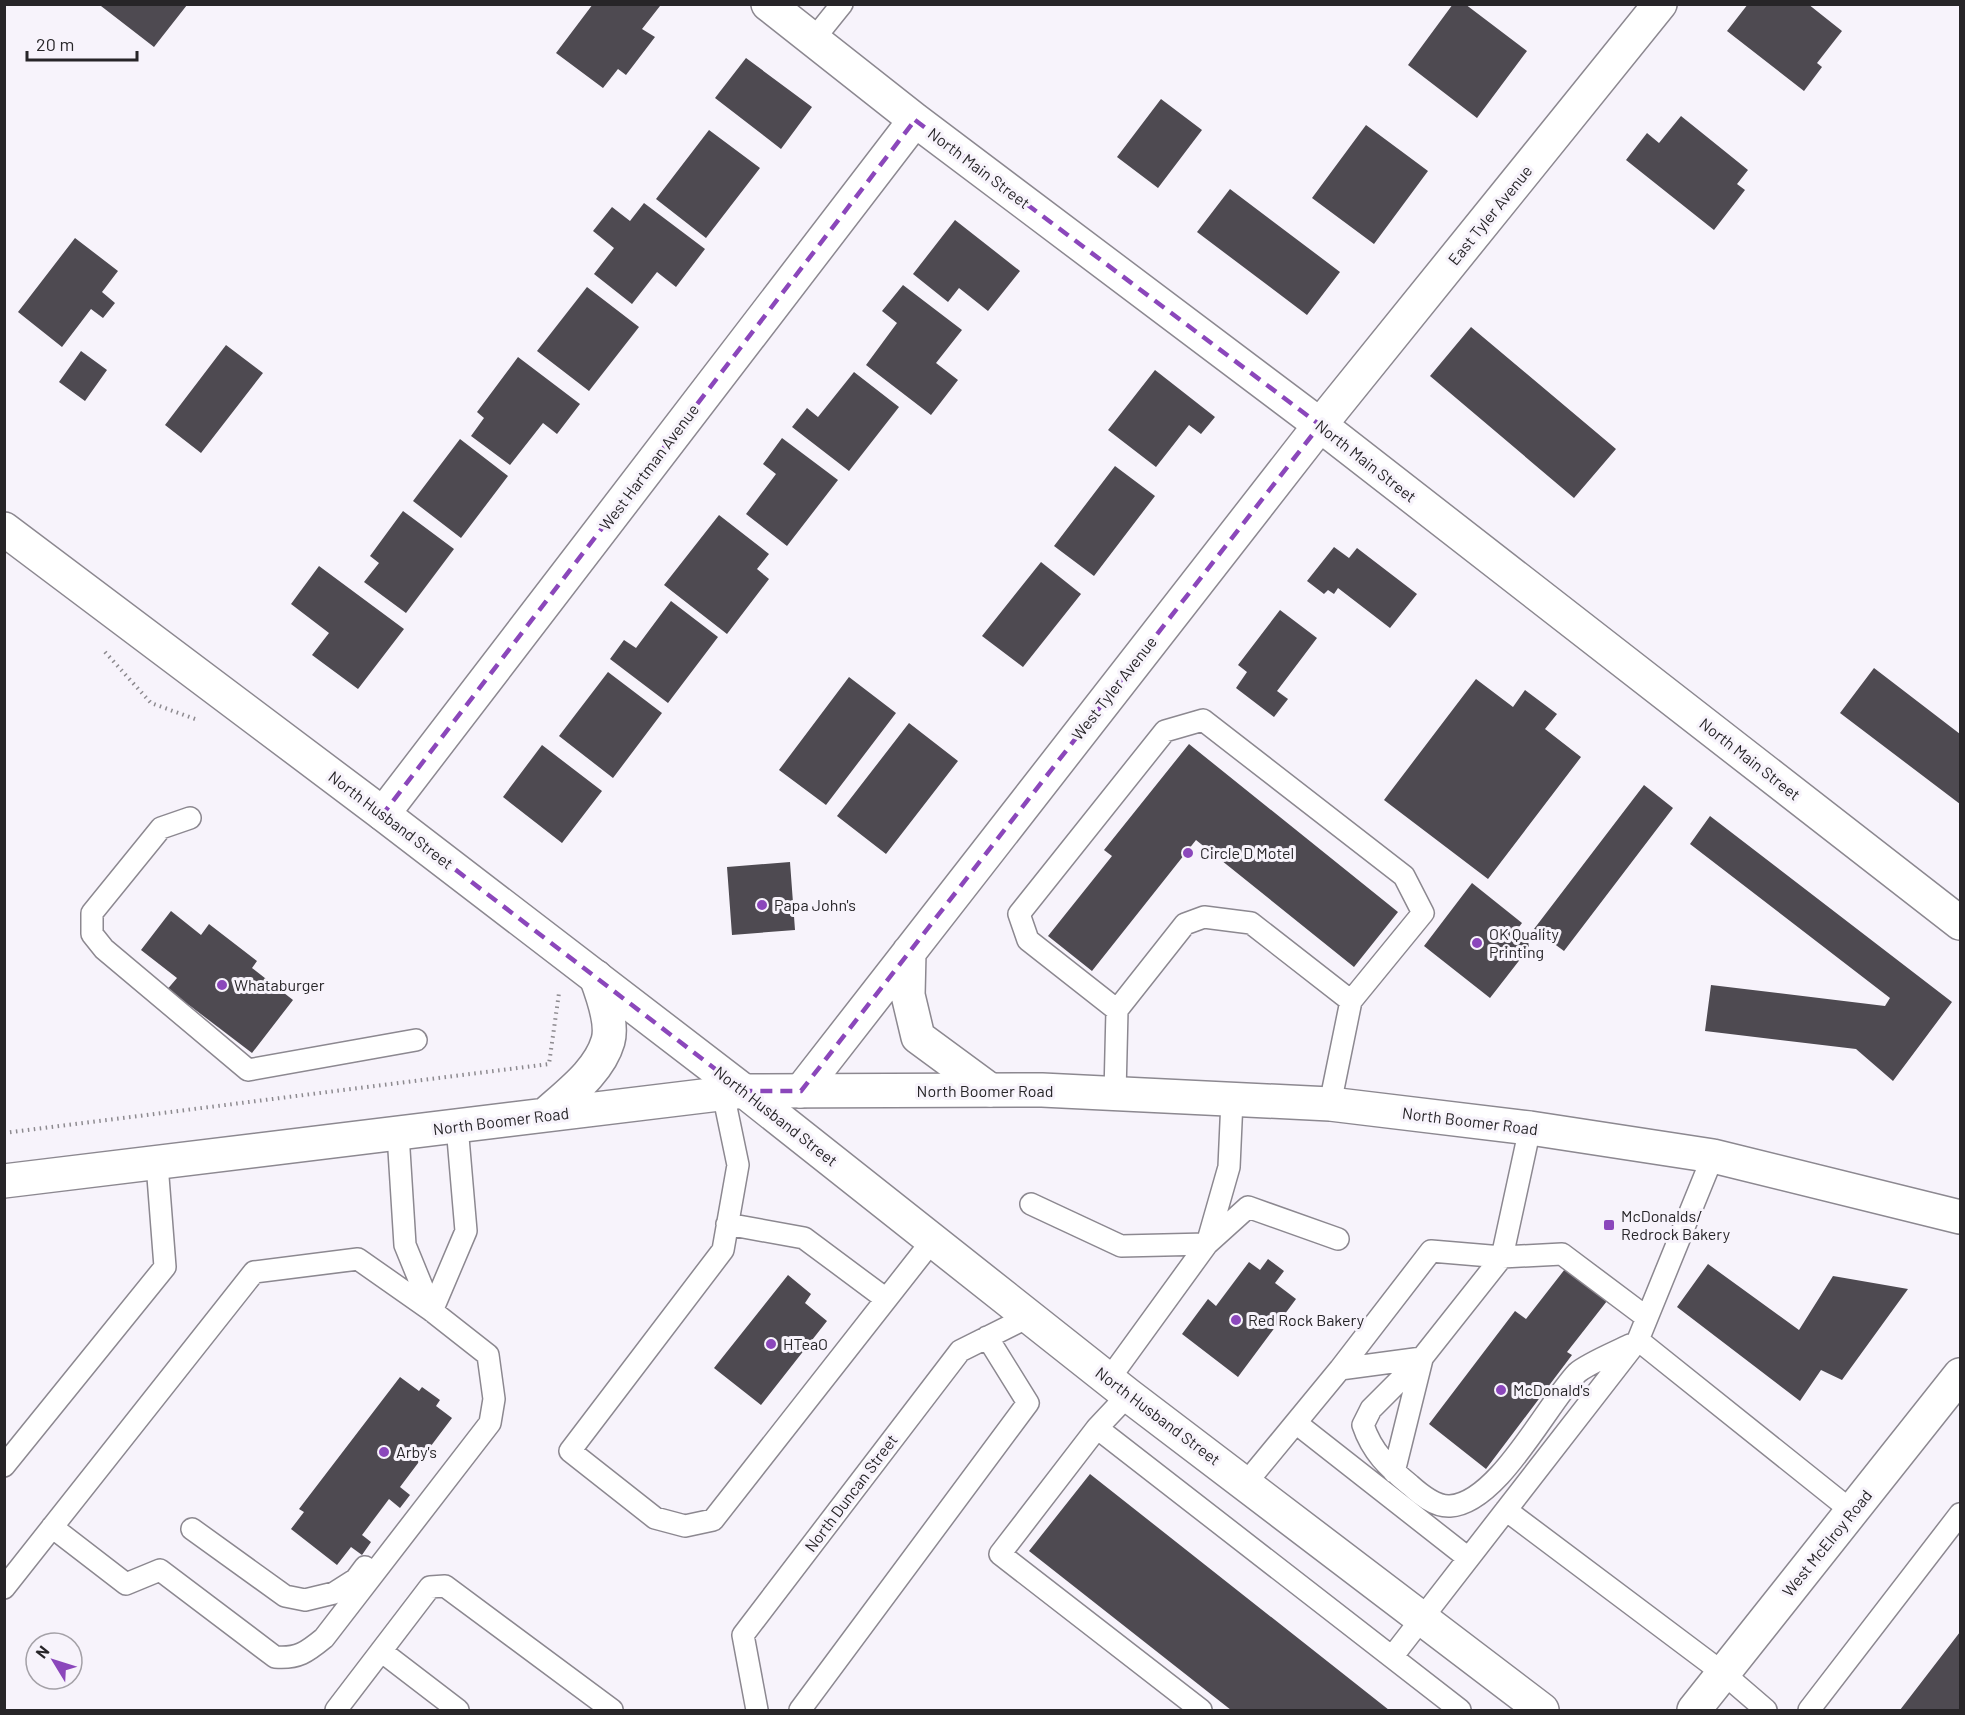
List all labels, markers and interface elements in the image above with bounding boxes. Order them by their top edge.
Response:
scale bar [27,24,136,62]
text: 20 m [36,33,74,55]
street label: North Main Street [925,123,1034,212]
street label: East Tyler Avenue [1444,161,1536,268]
street label: West Hartman Avenue [595,400,702,533]
street label: North Main Street [1312,415,1420,506]
street label: West Tyler Avenue [1067,632,1160,743]
street label: North Main Street [1696,713,1804,804]
street label: North Husband Street [325,767,457,873]
place label: Circle D Motel [1200,843,1294,862]
marker: Circle D Motel [1181,846,1195,860]
place label: Papa John's [774,895,856,914]
marker: Papa John's [755,898,769,912]
place label: OK Quality Printing [1489,924,1559,961]
marker: OK Quality Printing [1470,936,1484,950]
place label: Whataburger [234,975,325,994]
marker: Whataburger [215,978,229,992]
street label: North Husband Street [711,1062,842,1170]
street label: North Boomer Road [917,1081,1053,1100]
street label: North Boomer Road [432,1103,570,1138]
street label: North Boomer Road [1401,1103,1539,1138]
place label: McDonalds/ Redrock Bakery [1621,1206,1731,1243]
marker: McDonalds/ Redrock Bakery [1602,1218,1616,1232]
place label: Red Rock Bakery [1248,1310,1365,1329]
marker: Red Rock Bakery [1229,1313,1243,1327]
place label: HTeaO [783,1334,828,1353]
marker: HTeaO [764,1337,778,1351]
street label: North Husband Street [1092,1363,1224,1469]
place label: McDonald's [1513,1380,1590,1399]
marker: McDonald's [1494,1383,1508,1397]
street label: North Duncan Street [800,1430,901,1555]
place label: Arby's [396,1442,437,1461]
marker: Arby's [377,1445,391,1459]
street label: West McElroy Road [1778,1486,1875,1600]
north arrow [24,1631,84,1691]
text: N [31,1641,53,1661]

